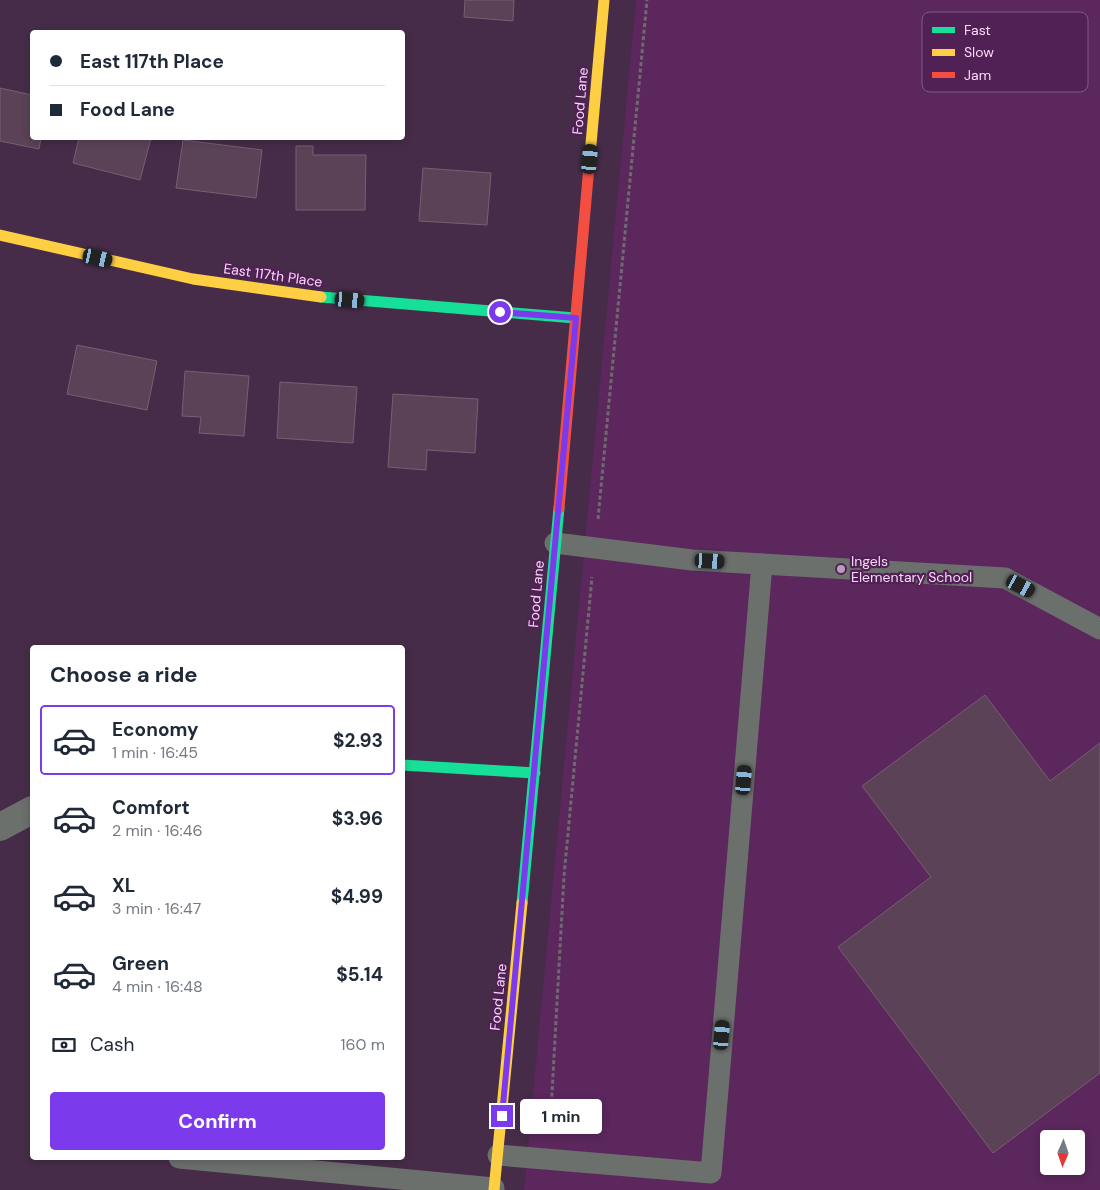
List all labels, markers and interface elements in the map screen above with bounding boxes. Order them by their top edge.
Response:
legend [922,12,1088,92]
text: Fast [964,21,991,39]
text: Slow [964,43,994,61]
text: East 117th Place [80,49,224,74]
text: Jam [964,66,991,84]
street label: Food Lane [568,67,592,135]
text: Food Lane [80,97,175,122]
car [581,143,598,175]
car [81,247,114,269]
street label: East 117th Place [222,259,324,291]
car [334,291,365,309]
route start [489,301,511,323]
place label: Ingels Elementary School [851,552,972,586]
car [694,553,725,569]
street label: Food Lane [524,560,548,628]
marker: Ingels Elementary School [835,563,847,575]
car [1004,572,1037,600]
text: Choose a ride [50,660,198,689]
text: Economy [112,717,199,742]
icon: car [52,718,97,763]
text: $2.93 [333,728,383,753]
text: 1 min · 16:45 [112,742,198,763]
car [735,764,752,796]
text: Comfort [112,795,190,820]
icon: car [52,796,97,841]
text: $3.96 [332,806,383,831]
text: 2 min · 16:46 [112,820,202,841]
text: XL [112,873,135,898]
icon: car [52,874,97,919]
text: $4.99 [331,884,383,909]
text: 3 min · 16:47 [112,898,201,919]
text: Green [112,951,169,976]
icon: car [52,952,97,997]
text: $5.14 [336,962,383,987]
street label: Food Lane [486,963,510,1031]
text: 4 min · 16:48 [112,976,203,997]
car [713,1019,730,1051]
icon: cash [50,1031,78,1059]
text: Cash [90,1032,134,1057]
text: 160 m [341,1034,385,1055]
button: Confirm [50,1092,385,1150]
callout: 1 min [520,1098,602,1134]
route end [491,1105,513,1127]
text: 1 min [542,1106,580,1127]
north arrow [1040,1130,1085,1175]
map controls [1040,1130,1085,1175]

